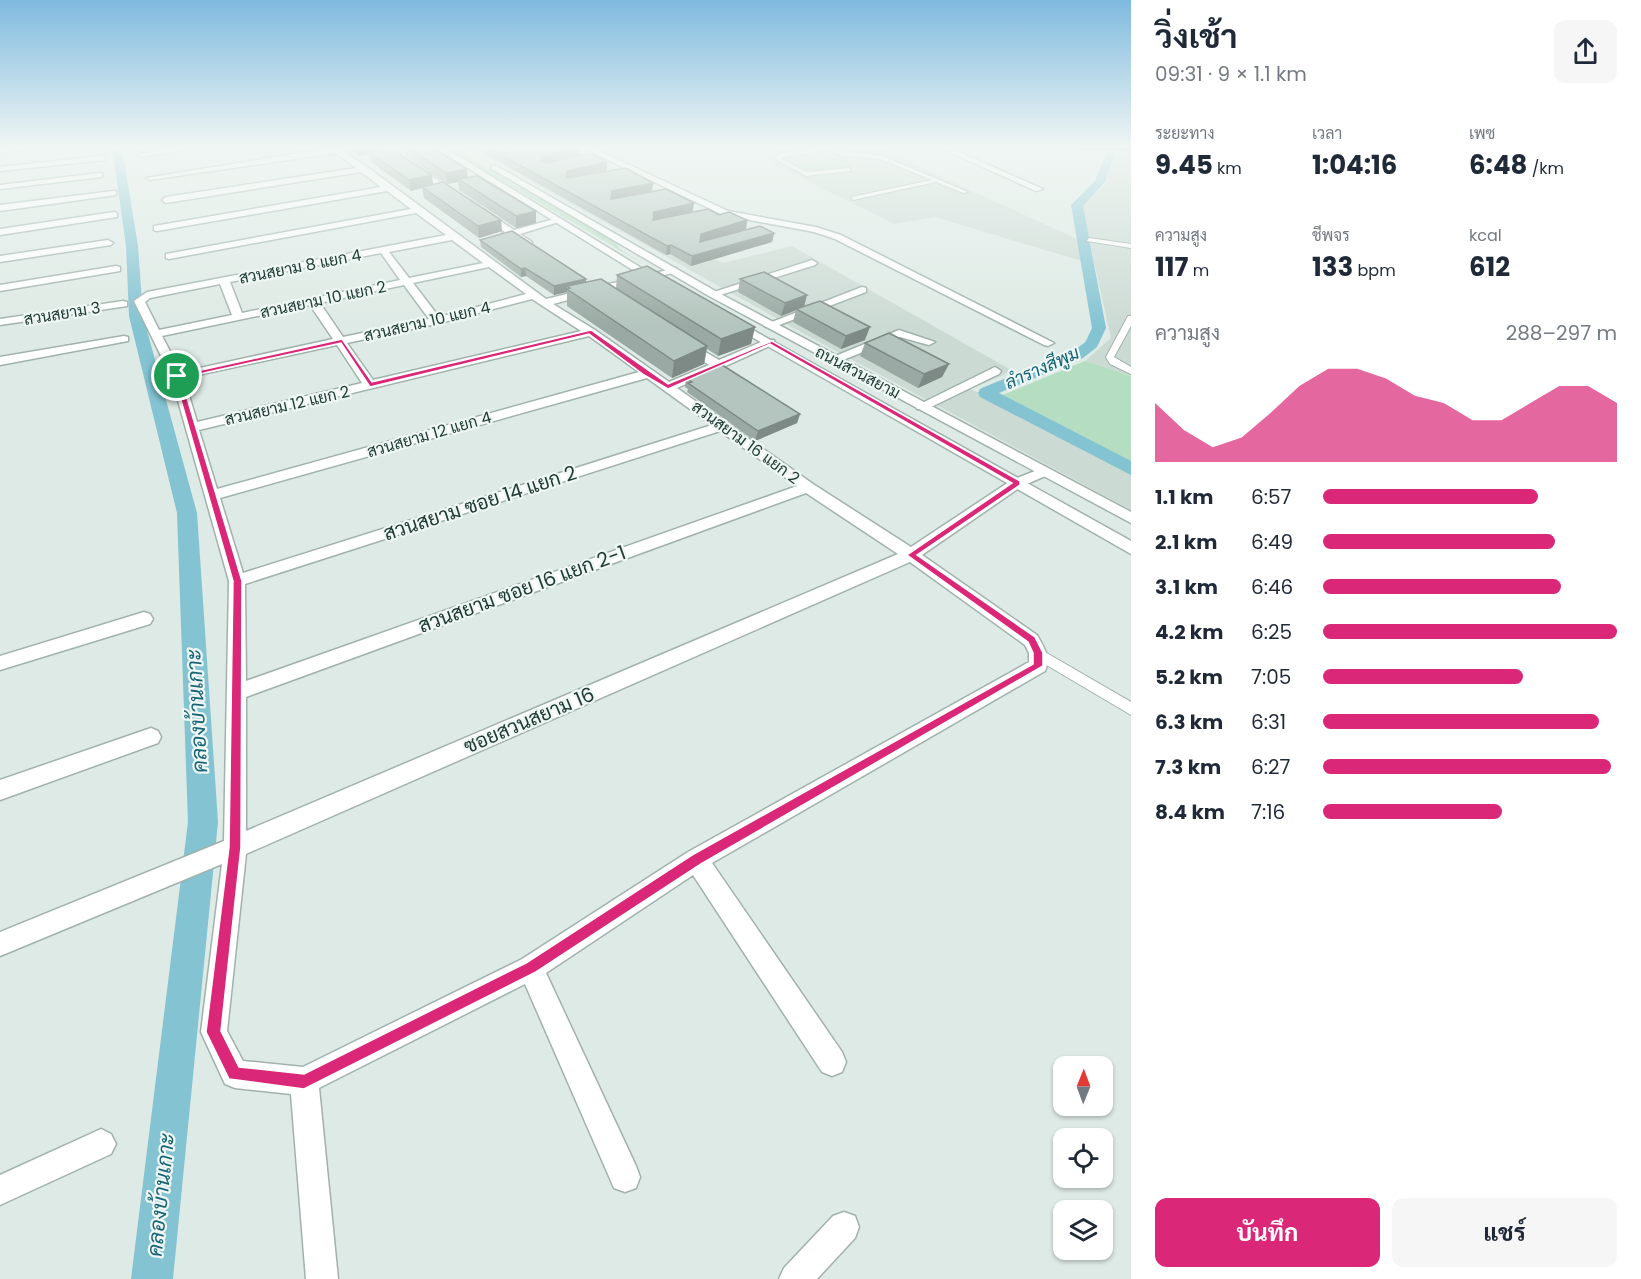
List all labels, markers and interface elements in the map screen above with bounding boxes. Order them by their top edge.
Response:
text: วิ่งเช้า [1155,13,1238,60]
button: share [1554,20,1617,83]
text: 09:31 · 9 × 1.1 km [1155,60,1307,88]
text: ระยะทาง [1155,122,1215,145]
text: เวลา [1312,122,1342,145]
text: เพซ [1469,122,1495,145]
text: 9.45 [1155,147,1213,183]
text: 1:04:16 [1312,147,1397,183]
text: 6:48 [1469,147,1527,183]
text: km [1213,157,1242,180]
text: /km [1527,157,1564,180]
text: ความสูง [1155,224,1207,247]
text: ชีพจร [1312,224,1350,247]
text: kcal [1469,224,1502,247]
street label: สวนสยาม 8 แยก 4 [237,243,363,290]
text: 117 [1155,249,1188,285]
text: 133 [1312,249,1353,285]
text: 612 [1469,249,1510,285]
text: m [1188,259,1209,282]
text: bpm [1353,259,1396,282]
street label: สวนสยาม 10 แยก 2 [258,275,388,324]
street label: สวนสยาม 3 [22,296,102,331]
street label: สวนสยาม 10 แยก 4 [361,296,493,347]
text: ความสูง [1155,319,1220,347]
text: 288–297 m [1506,319,1617,347]
street label: ถนนสวนสยาม [811,340,904,405]
water label: ลำรางสีพูม [1001,340,1083,396]
pin [151,350,202,401]
icon: arrive [160,359,193,392]
street label: สวนสยาม 12 แยก 2 [222,380,352,431]
street label: สวนสยาม 16 แยก 2 [687,395,804,490]
street label: สวนสยาม 12 แยก 4 [364,406,494,463]
street label: สวนสยาม ซอย 14 แยก 2 [380,459,580,547]
text: 1.1 km [1155,483,1213,511]
text: 6:57 [1251,483,1291,511]
text: 2.1 km [1155,528,1217,556]
text: 6:49 [1251,528,1293,556]
street label: สวนสยาม ซอย 16 แยก 2-1 [414,538,630,640]
text: 3.1 km [1155,573,1218,601]
text: 6:46 [1251,573,1293,601]
text: 4.2 km [1155,618,1223,646]
text: 6:25 [1251,618,1292,646]
water label: คลองบ้านเกาะ [179,648,214,774]
text: 5.2 km [1155,663,1223,691]
text: 7:05 [1251,663,1291,691]
street label: ซอยสวนสยาม 16 [459,680,599,760]
text: 6.3 km [1155,708,1223,736]
text: 6:31 [1251,708,1286,736]
text: 7.3 km [1155,753,1221,781]
text: 6:27 [1251,753,1290,781]
text: 8.4 km [1155,798,1225,826]
text: 7:16 [1251,798,1285,826]
north arrow [1053,1056,1113,1116]
map controls [1053,1056,1113,1260]
button: locate [1053,1128,1113,1188]
water label: คลองบ้านเกาะ [140,1131,181,1258]
button: บันทึก [1155,1198,1380,1267]
button: แชร์ [1392,1198,1617,1267]
button: layers [1053,1200,1113,1260]

